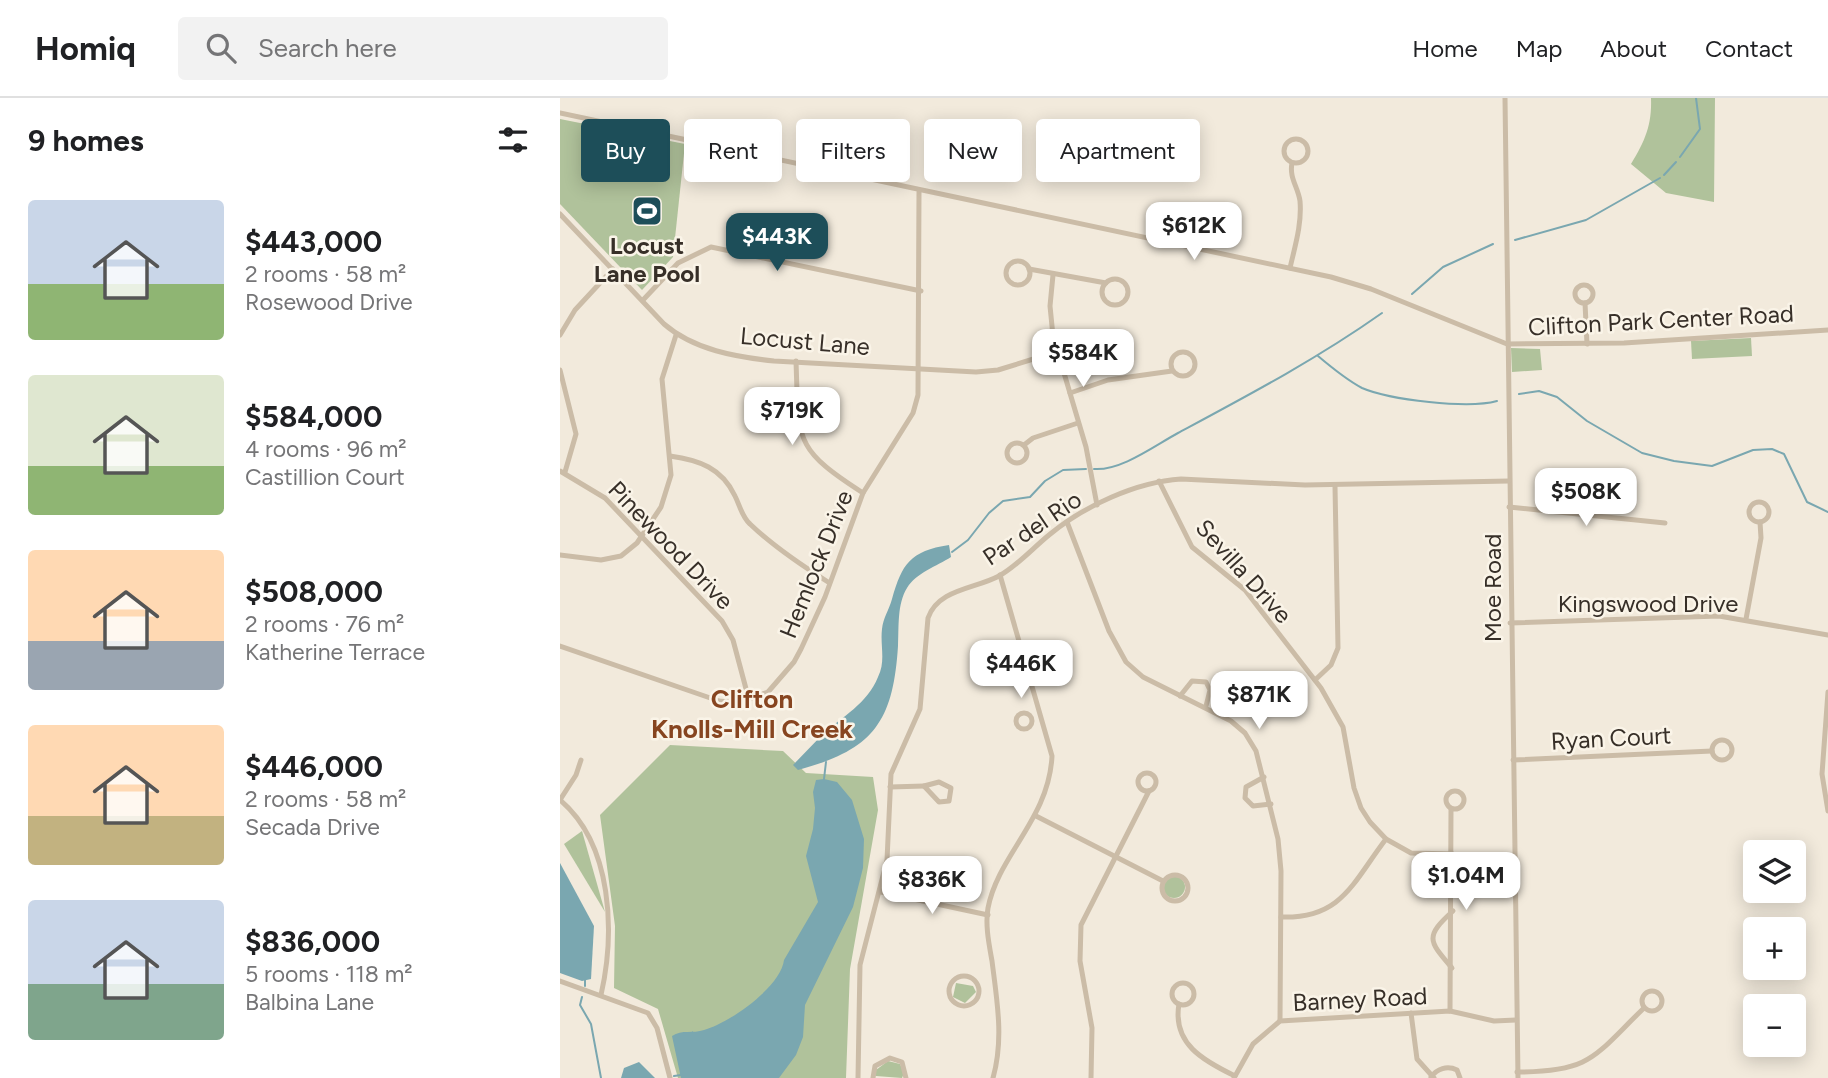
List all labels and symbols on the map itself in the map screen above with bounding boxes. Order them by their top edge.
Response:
sports icon: Locust Lane Pool [630,194,664,228]
pin: $612K [1145,202,1243,262]
pin: $443K [728,214,826,273]
place label: Locust Lane Pool [594,231,700,288]
street label: Clifton Park Center Road [1527,299,1795,341]
street label: Locust Lane [739,321,871,361]
pin: $584K [1034,330,1132,389]
pin: $719K [743,388,841,447]
pin: $508K [1537,468,1635,528]
street label: Pinewood Drive [602,475,740,615]
street label: Par del Rio [977,484,1087,572]
street label: Hemlock Drive [773,486,859,642]
street label: Sevilla Drive [1190,513,1298,629]
street label: Moe Road [1478,534,1507,642]
street label: Kingswood Drive [1558,589,1738,618]
pin: $446K [972,640,1070,700]
pin: $871K [1210,672,1308,731]
district label: Clifton Knolls-Mill Creek [651,683,853,745]
street label: Ryan Court [1550,720,1672,756]
pin: $1.04M [1409,852,1523,912]
pin: $836K [883,856,981,916]
street label: Barney Road [1292,981,1428,1017]

